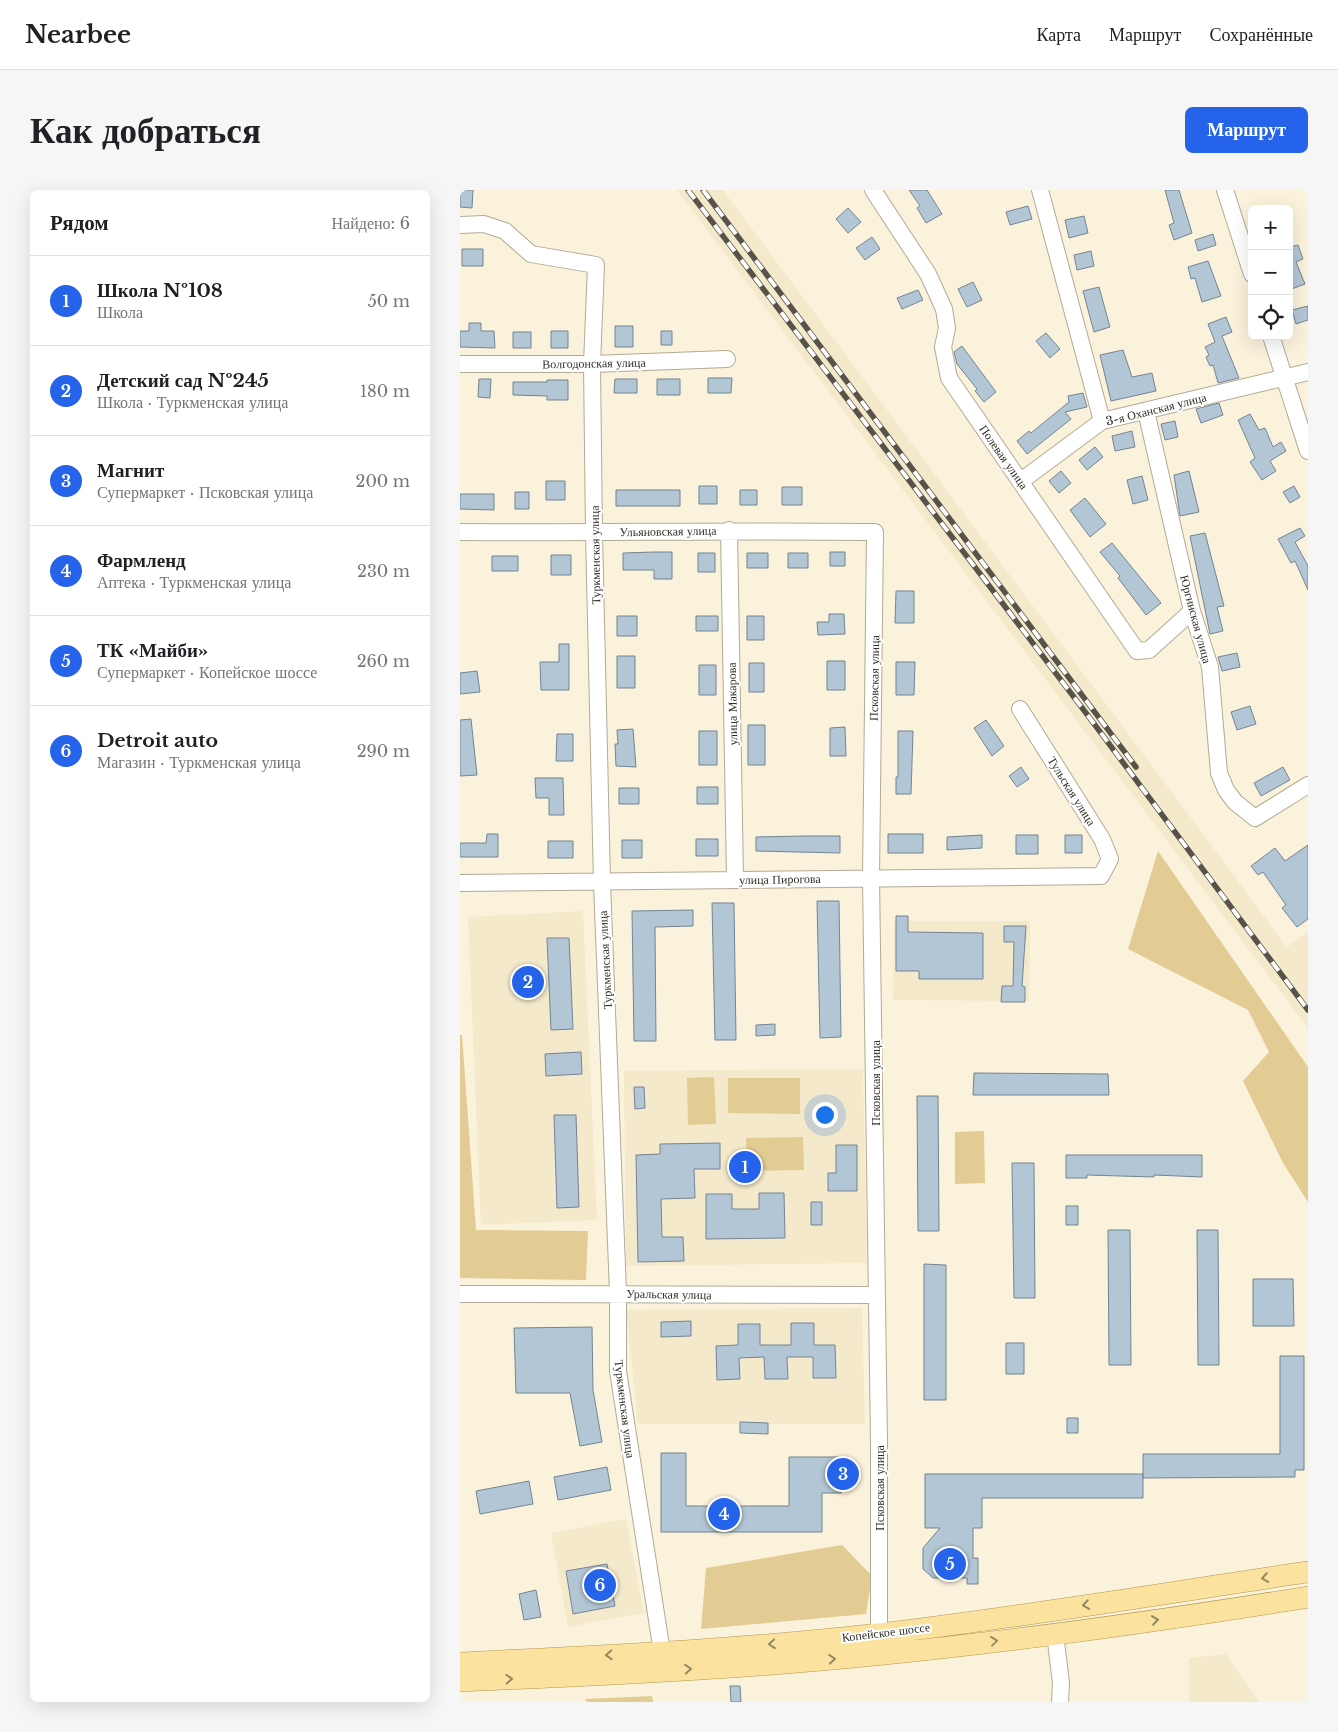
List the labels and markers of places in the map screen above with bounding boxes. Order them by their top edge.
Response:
pin: 2 [512,963,544,1001]
pin: 1 [729,1148,761,1186]
pin: 3 [827,1455,859,1493]
pin: 4 [708,1495,740,1533]
pin: 5 [934,1545,966,1583]
pin: 6 [584,1566,616,1604]

